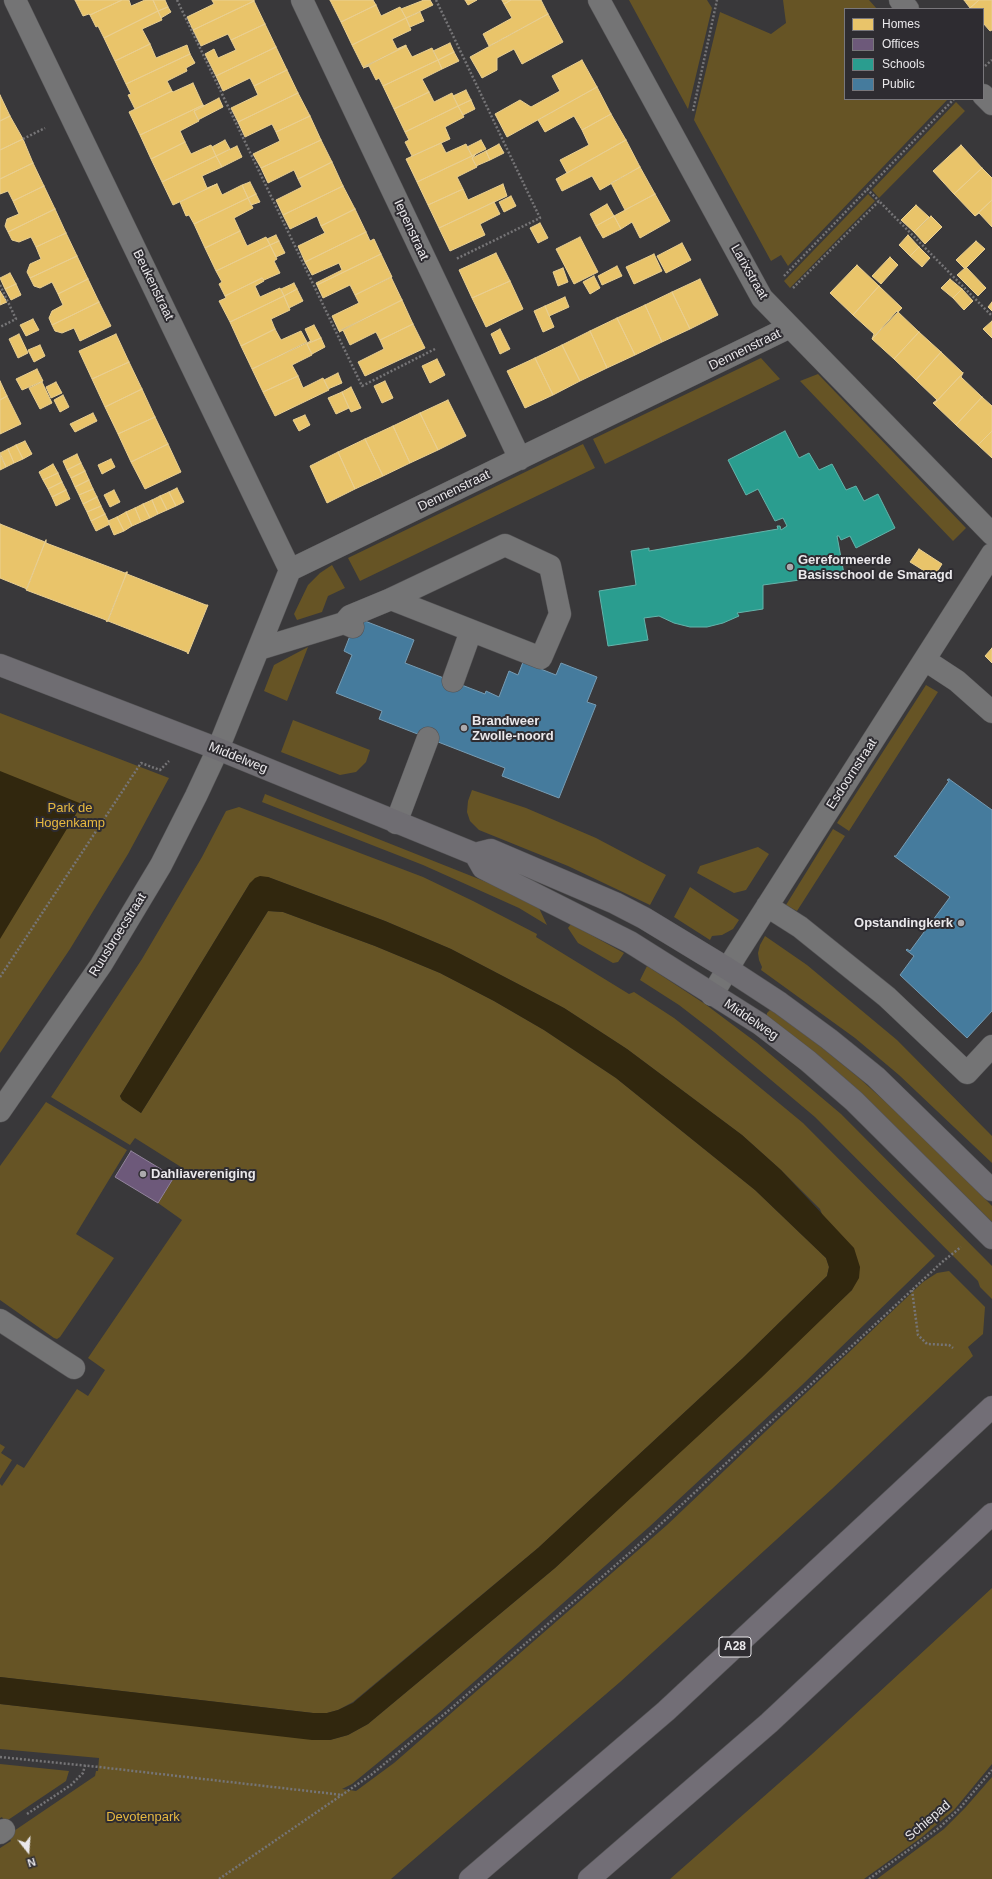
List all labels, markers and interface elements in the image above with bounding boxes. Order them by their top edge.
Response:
legend [844,8,984,100]
text: Homes [882,17,920,31]
text: Offices [882,37,919,51]
text: Schools [882,57,925,71]
text: Public [882,77,915,91]
street label: Iepenstraat [390,197,432,263]
street label: Larixstraat [727,242,771,302]
street label: Beukenstraat [129,247,177,323]
street label: Dennenstraat [707,326,783,374]
street label: Dennenstraat [416,467,492,515]
place label: Gereformeerde Basisschool de Smaragd [798,552,953,583]
marker: Gereformeerde Basisschool de Smaragd [785,562,795,572]
place label: Brandweer Zwolle-noord [472,713,554,744]
marker: Brandweer Zwolle-noord [459,723,469,733]
street label: Esdoornstraat [823,736,881,812]
street label: Middelweg [206,739,270,777]
park label: Park de Hogenkamp [35,800,105,831]
street label: Ruusbroecstraat [86,890,150,980]
place label: Opstandingkerk [854,915,953,931]
marker: Opstandingkerk [956,918,966,928]
street label: Middelweg [721,996,781,1044]
place label: Dahliavereniging [151,1166,256,1182]
marker: Dahliavereniging [138,1169,148,1179]
road number: A28 [719,1637,751,1657]
street label: Schiepad [902,1798,954,1844]
park label: Devotenpark [106,1809,180,1825]
north arrow [8,1831,48,1871]
text: N [26,1856,37,1869]

